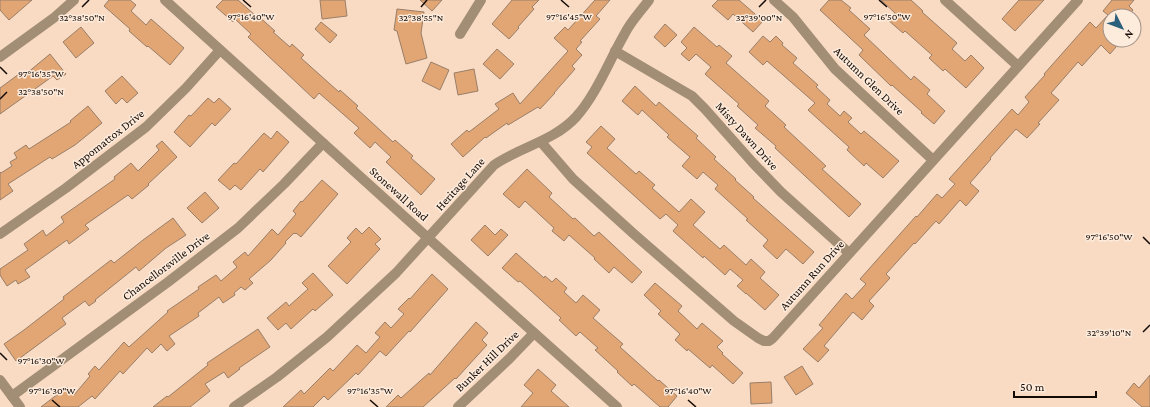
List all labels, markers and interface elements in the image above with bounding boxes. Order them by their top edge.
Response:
north arrow [1102,8,1142,48]
text: 97°16'40"W [227,11,275,22]
text: 97°16'45"W [546,11,593,22]
text: 97°16'50"W [864,11,911,22]
text: 32°38'50"N [59,12,105,23]
text: 32°38'55"N [399,12,444,23]
text: 32°39'00"N [736,12,783,23]
text: N [1122,28,1136,42]
street label: Autumn Glen Drive [831,44,907,118]
text: 97°16'35"W [18,68,65,79]
text: 32°38'50"N [18,86,64,97]
street label: Misty Dawn Drive [713,99,781,173]
street label: Appomattox Drive [69,106,147,172]
street label: Heritage Lane [433,155,487,213]
street label: Stonewall Road [367,164,432,225]
street label: Chancellorsville Drive [120,229,212,303]
text: 97°16'50"W [1086,231,1133,242]
street label: Autumn Run Drive [777,237,847,313]
street label: Bunker Hill Drive [452,327,522,395]
text: 32°39'10"N [1087,327,1132,338]
text: 97°16'30"W [18,355,65,366]
scale bar [1014,373,1096,399]
text: 50 m [1020,380,1045,394]
text: 97°16'30"W [29,385,76,396]
text: 97°16'35"W [347,385,394,396]
text: 97°16'40"W [664,385,712,396]

